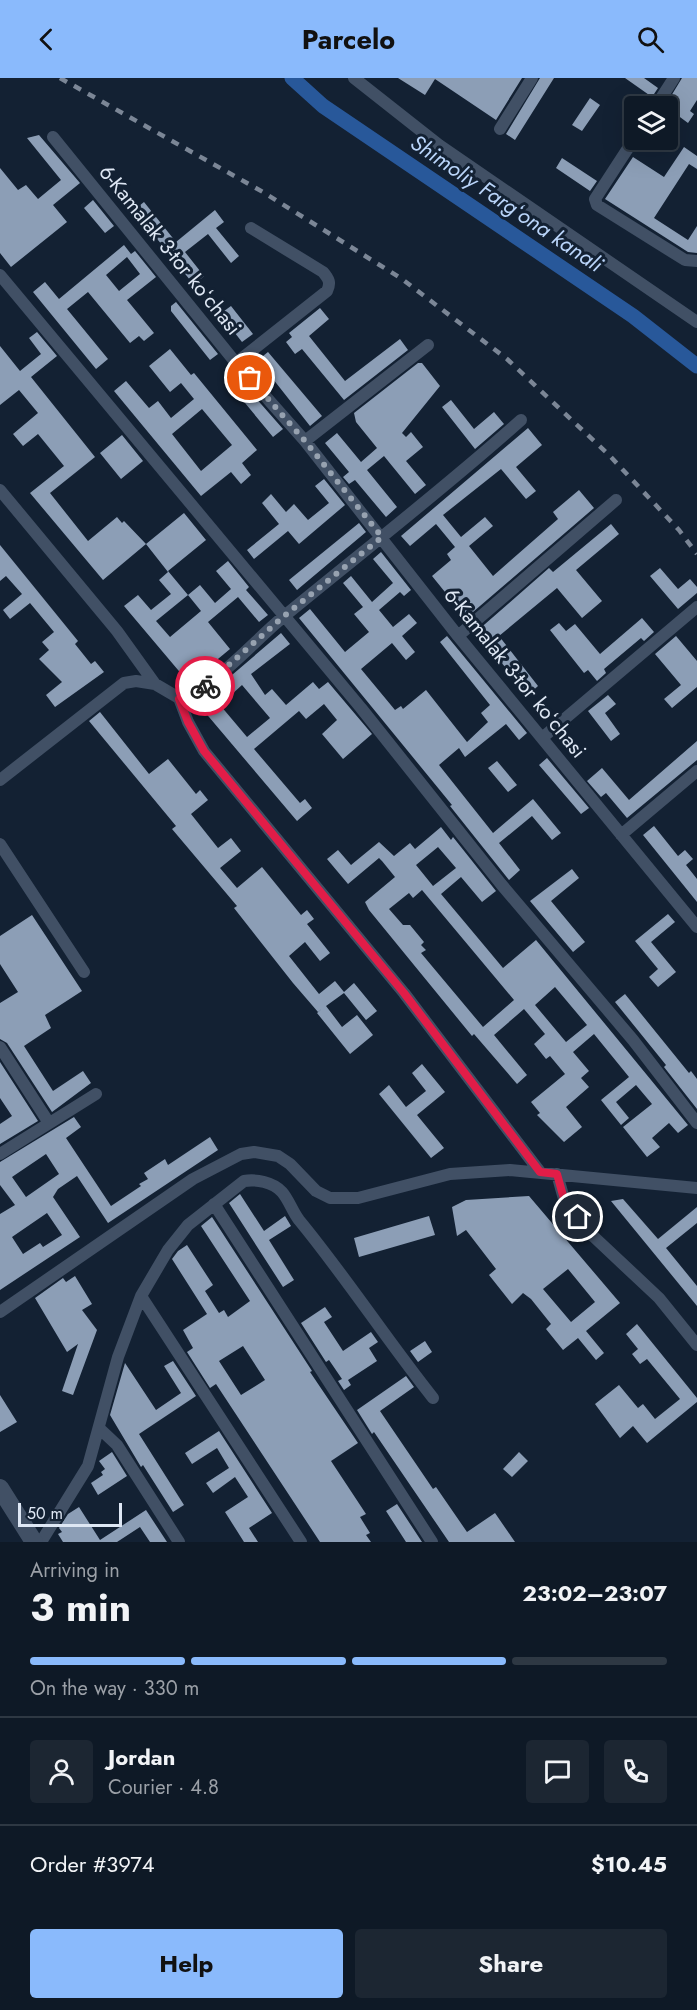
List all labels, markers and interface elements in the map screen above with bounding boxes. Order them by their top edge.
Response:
text: Parcelo [302,20,395,59]
icon: back [30,23,63,56]
icon: search [634,23,667,56]
map controls [624,96,678,150]
button: layers [624,96,678,150]
water label: Shimoliy Fargʻona kanali [404,126,610,280]
street label: 6-Kamalak 3-tor koʻchasi [92,158,248,342]
pin [224,352,275,403]
icon: bag [233,361,266,394]
street label: 6-Kamalak 3-tor koʻchasi [437,581,593,765]
courier [175,656,235,716]
icon: bike [189,670,222,703]
pin [552,1191,603,1242]
icon: home [561,1200,594,1233]
scale bar [18,1500,122,1528]
text: 50 m [27,1502,63,1525]
text: Arriving in [30,1556,120,1585]
text: 23:02–23:07 [523,1577,667,1609]
text: 3 min [30,1579,131,1636]
text: On the way · 330 m [30,1674,199,1703]
button: person [30,1740,93,1803]
button: chat [526,1740,589,1803]
button: phone [604,1740,667,1803]
text: Jordan [108,1741,175,1773]
text: Courier · 4.8 [108,1773,219,1802]
text: Order #3974 [30,1848,155,1880]
text: $10.45 [591,1848,667,1880]
button: Help [30,1929,343,1998]
button: Share [355,1929,667,1998]

